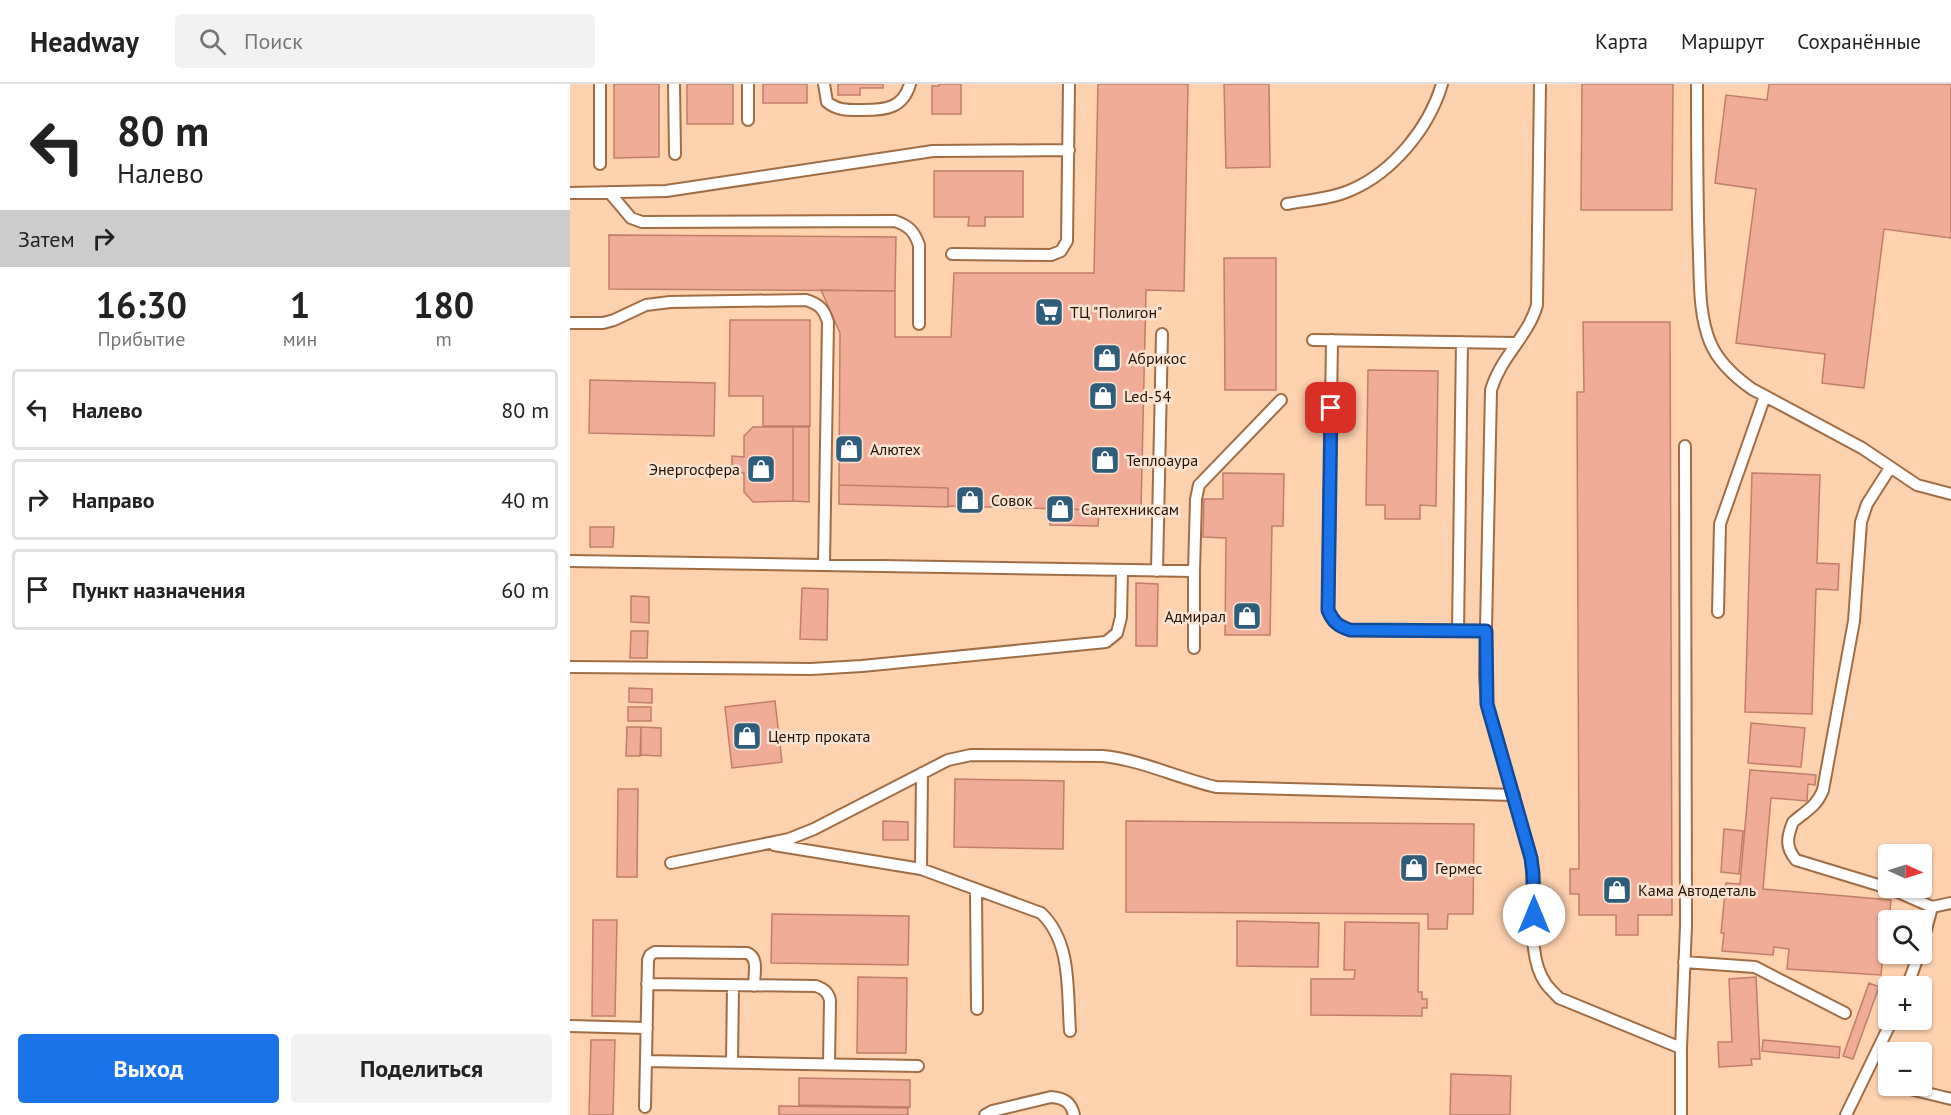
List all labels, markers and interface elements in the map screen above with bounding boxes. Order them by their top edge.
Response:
search box [175,14,595,68]
text: Headway [30,23,139,60]
icon: search [196,25,229,58]
text: Поиск [244,27,303,55]
text: Карта [1595,28,1648,55]
text: Маршрут [1681,28,1764,55]
text: Сохранённые [1797,28,1921,55]
text: 80 m [117,103,209,158]
icon: left [18,108,96,186]
text: Налево [117,156,204,190]
icon: right [87,222,120,255]
text: Затем [18,225,75,253]
text: 16:30 [96,281,187,328]
text: 1 [290,281,310,328]
text: 180 [413,281,474,328]
supermarket icon: ТЦ "Полигон" [1033,296,1065,328]
place label: ТЦ "Полигон" [1070,302,1162,322]
text: Прибытие [97,326,185,352]
text: мин [283,326,317,352]
text: m [436,326,452,352]
shop icon: Абрикос [1091,342,1123,374]
place label: Абрикос [1128,348,1187,368]
shop icon: Led-54 [1087,380,1119,412]
pin [1305,382,1356,433]
place label: Led-54 [1124,386,1172,406]
icon: arrive [1314,391,1347,424]
icon: left [21,393,54,426]
text: Налево [72,396,143,424]
text: 80 m [501,396,549,424]
shop icon: Алютех [833,433,865,465]
place label: Алютех [870,439,921,459]
shop icon: Теплоаура [1089,444,1121,476]
place label: Теплоаура [1126,450,1198,470]
shop icon: Энергосфера [745,453,777,485]
place label: Энергосфера [649,459,740,479]
icon: right [21,483,54,516]
shop icon: Совок [954,484,986,516]
text: Направо [72,486,155,514]
text: 40 m [501,486,549,514]
place label: Совок [991,490,1033,510]
shop icon: Сантехниксам [1044,493,1076,525]
place label: Сантехниксам [1081,499,1179,519]
icon: arrive [21,573,54,606]
text: Пункт назначения [72,576,245,604]
text: 60 m [501,576,549,604]
shop icon: Адмирал [1231,600,1263,632]
place label: Адмирал [1164,606,1226,626]
shop icon: Центр проката [731,720,763,752]
place label: Центр проката [768,726,870,746]
north arrow [1878,844,1932,898]
map controls [1878,844,1932,1096]
shop icon: Гермес [1398,852,1430,884]
place label: Гермес [1435,858,1483,878]
shop icon: Кама Автодеталь [1601,874,1633,906]
place label: Кама Автодеталь [1638,880,1756,900]
position arrow [1502,883,1566,947]
button: search [1878,910,1932,964]
button: + [1878,976,1932,1030]
button: Выход [18,1034,279,1103]
button: Поделиться [291,1034,552,1103]
button: − [1878,1042,1932,1096]

